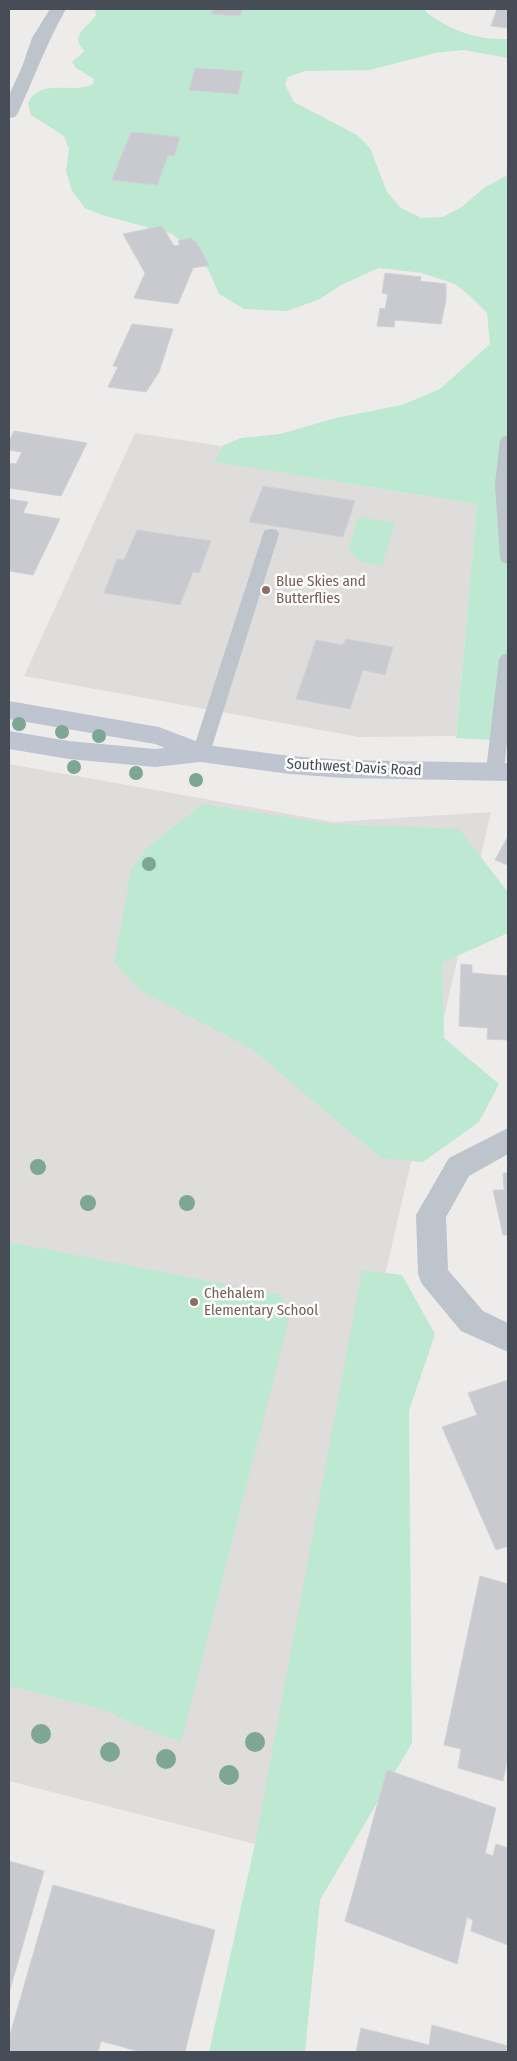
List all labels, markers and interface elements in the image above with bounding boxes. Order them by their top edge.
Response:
place label: Blue Skies and Butterflies [276,572,366,607]
marker: Blue Skies and Butterflies [260,584,272,596]
street label: Southwest Davis Road [286,754,422,780]
place label: Chehalem Elementary School [204,1284,318,1319]
marker: Chehalem Elementary School [188,1296,200,1308]

